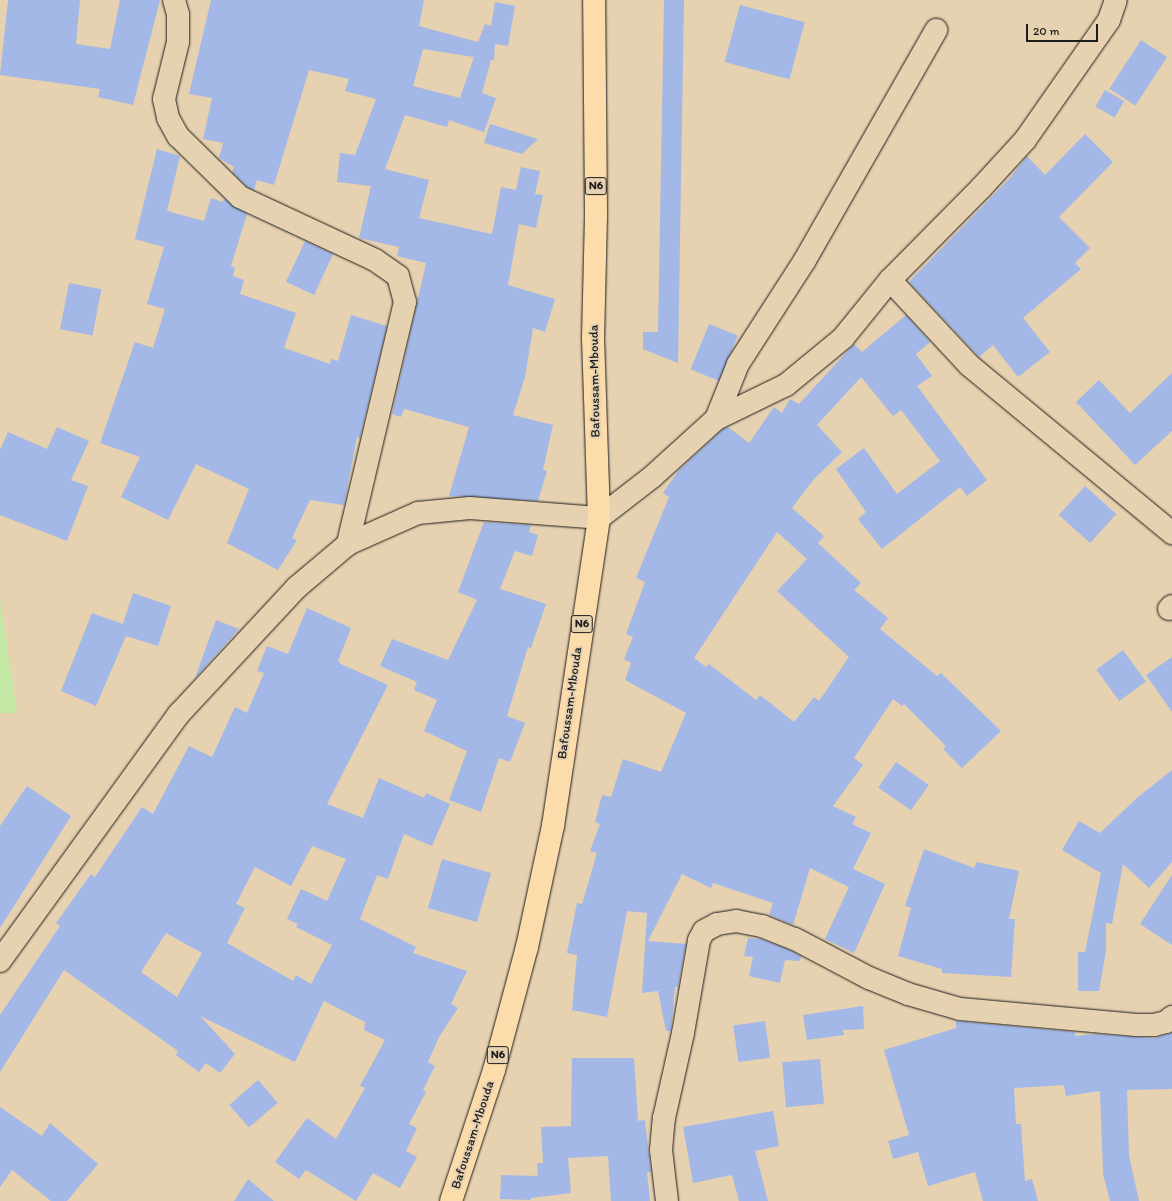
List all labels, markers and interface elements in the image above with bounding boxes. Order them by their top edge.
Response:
scale bar [1028,16,1100,42]
text: 20 m [1033,24,1060,38]
road number: N6 [584,176,608,196]
street label: Bafoussam-Mbouda [586,324,604,438]
road number: N6 [570,614,594,634]
street label: Bafoussam-Mbouda [554,646,586,760]
road number: N6 [486,1045,510,1065]
street label: Bafoussam-Mbouda [448,1079,498,1191]

